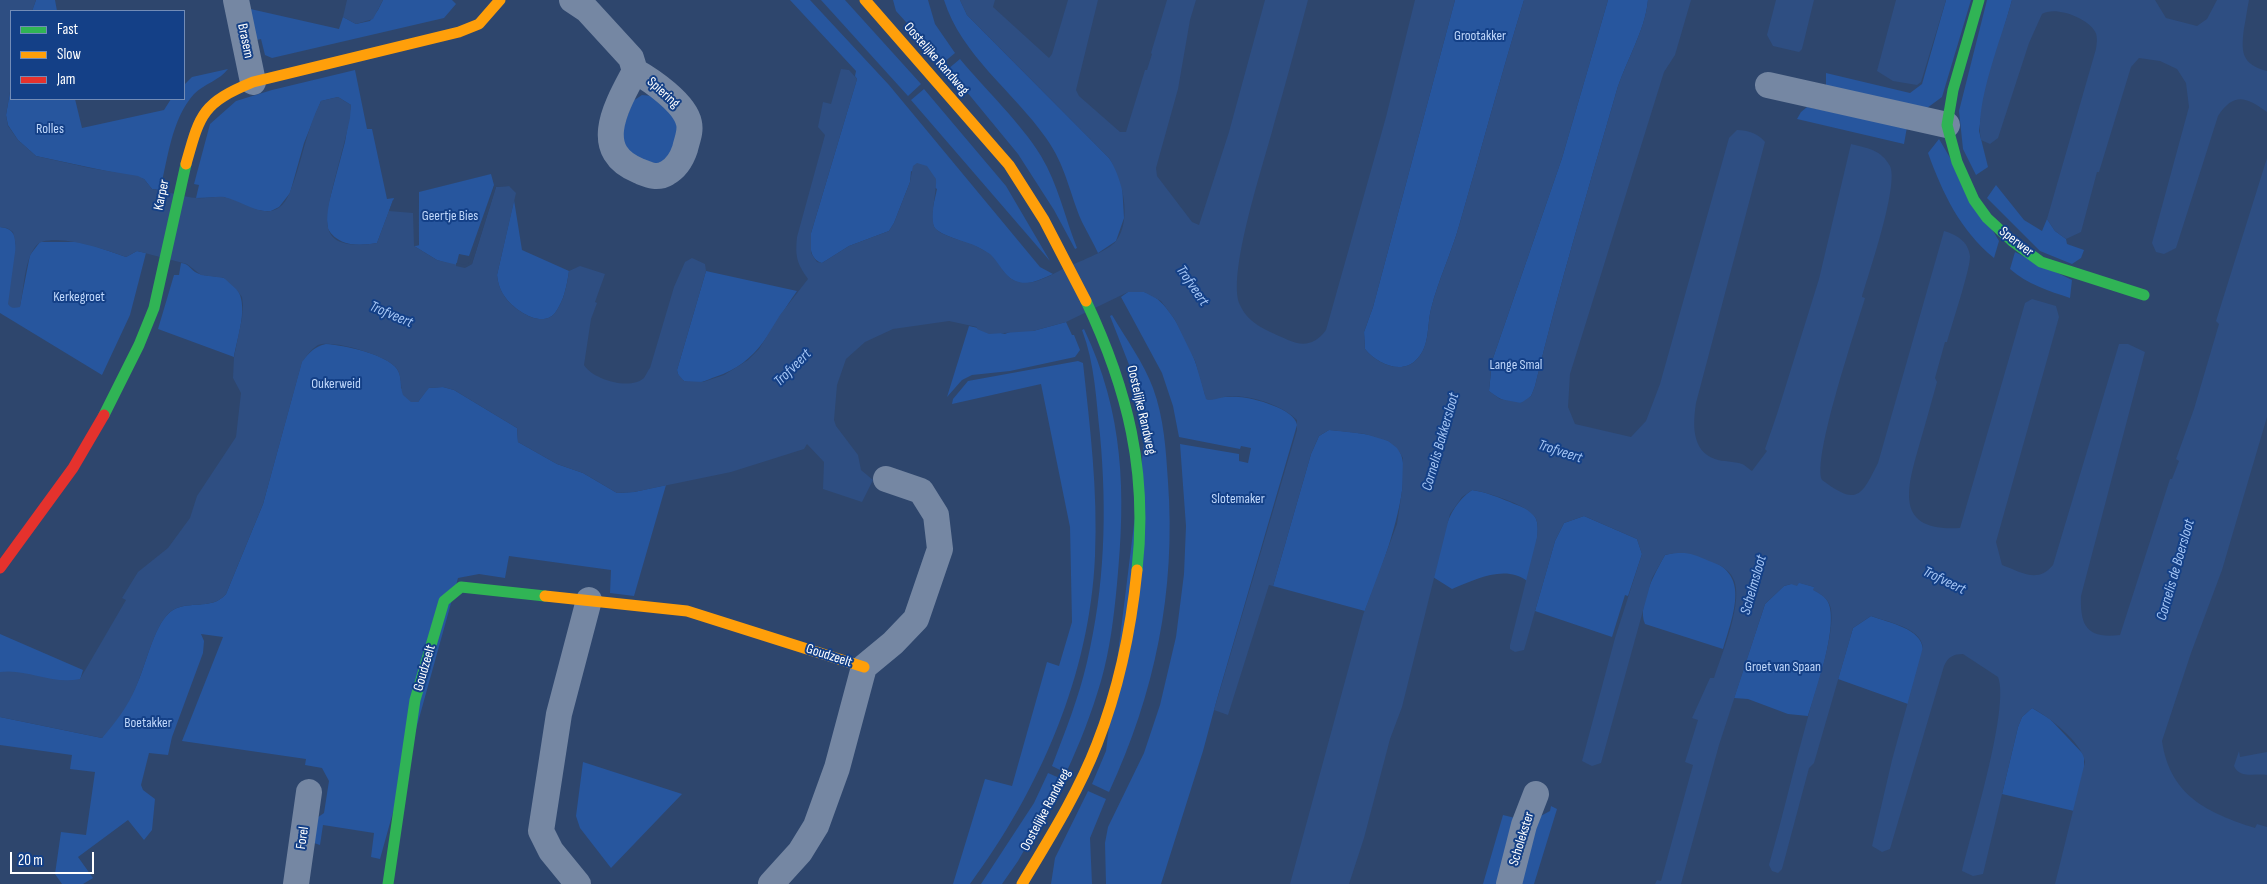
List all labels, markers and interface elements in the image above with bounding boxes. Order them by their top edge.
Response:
legend [10,10,185,100]
street label: Oostelijke Randweg [900,19,972,99]
text: Fast [57,20,78,39]
street label: Brasem [233,22,257,60]
park label: Grootakker [1454,28,1506,44]
text: Slow [57,45,81,64]
text: Jam [57,70,75,89]
street label: Spiering [643,74,683,112]
park label: Rolles [36,121,64,137]
street label: Karper [151,178,173,212]
park label: Geertje Bies [422,208,478,224]
street label: Sperwer [1995,223,2037,261]
water label: Trofveert [1172,262,1212,310]
park label: Kerkegroet [53,289,105,305]
water label: Trofveert [367,298,415,332]
water label: Trofveert [771,346,815,390]
park label: Lange Smal [1490,357,1542,373]
street label: Oostelijke Randweg [1123,364,1159,456]
park label: Oukerweid [311,376,361,392]
water label: Cornelis Bakkersloot [1418,391,1464,493]
water label: Trofveert [1536,436,1584,468]
park label: Slotemaker [1211,491,1265,507]
water label: Cornelis de Boersloot [2153,517,2199,623]
water label: Schelmsloot [1737,553,1771,617]
water label: Trofveert [1920,563,1968,599]
street label: Goudzeelt [804,641,854,671]
street label: Goudzeelt [410,643,440,693]
park label: Groet van Spaan [1745,659,1821,675]
park label: Boetakker [124,715,172,731]
street label: Oostelijke Randweg [1017,766,1075,854]
street label: Scholekster [1506,810,1538,868]
street label: Forel [293,825,313,851]
scale bar [12,842,96,874]
text: 20 m [18,851,43,870]

